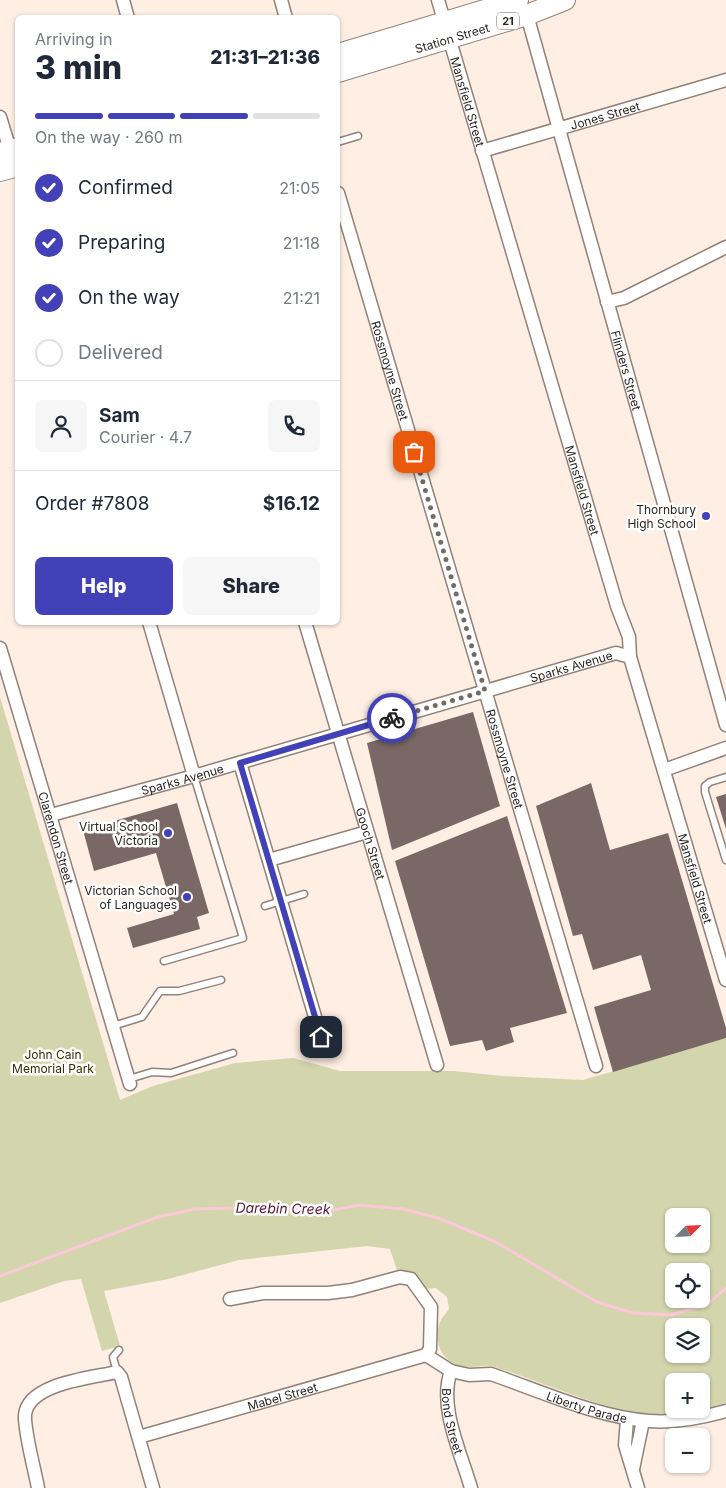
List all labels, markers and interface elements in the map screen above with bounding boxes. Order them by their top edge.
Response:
road number: 21 [497,12,519,30]
street label: Station Street [413,19,491,56]
text: Arriving in [35,29,112,49]
text: 21:31–21:36 [210,46,320,69]
text: 3 min [35,48,122,87]
street label: Mansfield Street [448,55,488,148]
street label: Jones Street [568,98,642,132]
text: On the way · 260 m [35,127,182,147]
icon: check [35,174,63,202]
text: Confirmed [78,176,173,199]
text: 21:05 [279,178,320,198]
icon: check [35,229,63,257]
text: Preparing [78,231,165,254]
text: 21:18 [283,233,320,253]
icon: check [35,284,63,312]
text: On the way [78,286,180,309]
text: 21:21 [283,288,320,308]
street label: Rossmoyne Street [369,319,412,422]
street label: Flinders Street [608,329,645,412]
text: Delivered [78,341,163,364]
button: person [35,400,87,452]
button: phone [268,400,320,452]
text: Sam [99,404,140,427]
text: Courier · 4.7 [99,427,192,447]
pin [393,431,435,473]
icon: bag [400,438,428,466]
street label: Mansfield Street [562,443,603,537]
text: Order #7808 [35,492,150,515]
text: $16.12 [263,492,320,515]
place label: Thornbury High School [627,502,696,531]
marker: Thornbury High School [700,510,712,522]
button: Help [35,557,173,615]
button: Share [183,557,320,615]
street label: Sparks Avenue [528,647,614,685]
courier [367,693,417,743]
icon: bike [378,704,406,732]
street label: Rossmoyne Street [483,707,527,810]
street label: Sparks Avenue [139,760,225,798]
street label: Clarendon Street [36,790,77,886]
street label: Gooch Street [353,805,389,881]
place label: Virtual School Victoria [79,819,158,848]
marker: Virtual School Victoria [162,827,174,839]
street label: Mansfield Street [675,832,716,925]
place label: Victorian School of Languages [84,883,177,912]
marker: Victorian School of Languages [181,891,193,903]
pin [300,1016,342,1058]
icon: home [307,1023,335,1051]
park label: John Cain Memorial Park [12,1047,94,1076]
water label: Darebin Creek [235,1199,331,1217]
north arrow [665,1208,710,1252]
map controls [665,1208,710,1473]
button: locate [665,1263,710,1308]
button: layers [665,1318,710,1363]
button: + [665,1373,710,1418]
street label: Mabel Street [246,1379,319,1413]
street label: Bond Street [440,1388,467,1456]
street label: Liberty Parade [545,1388,628,1426]
button: − [665,1428,710,1473]

